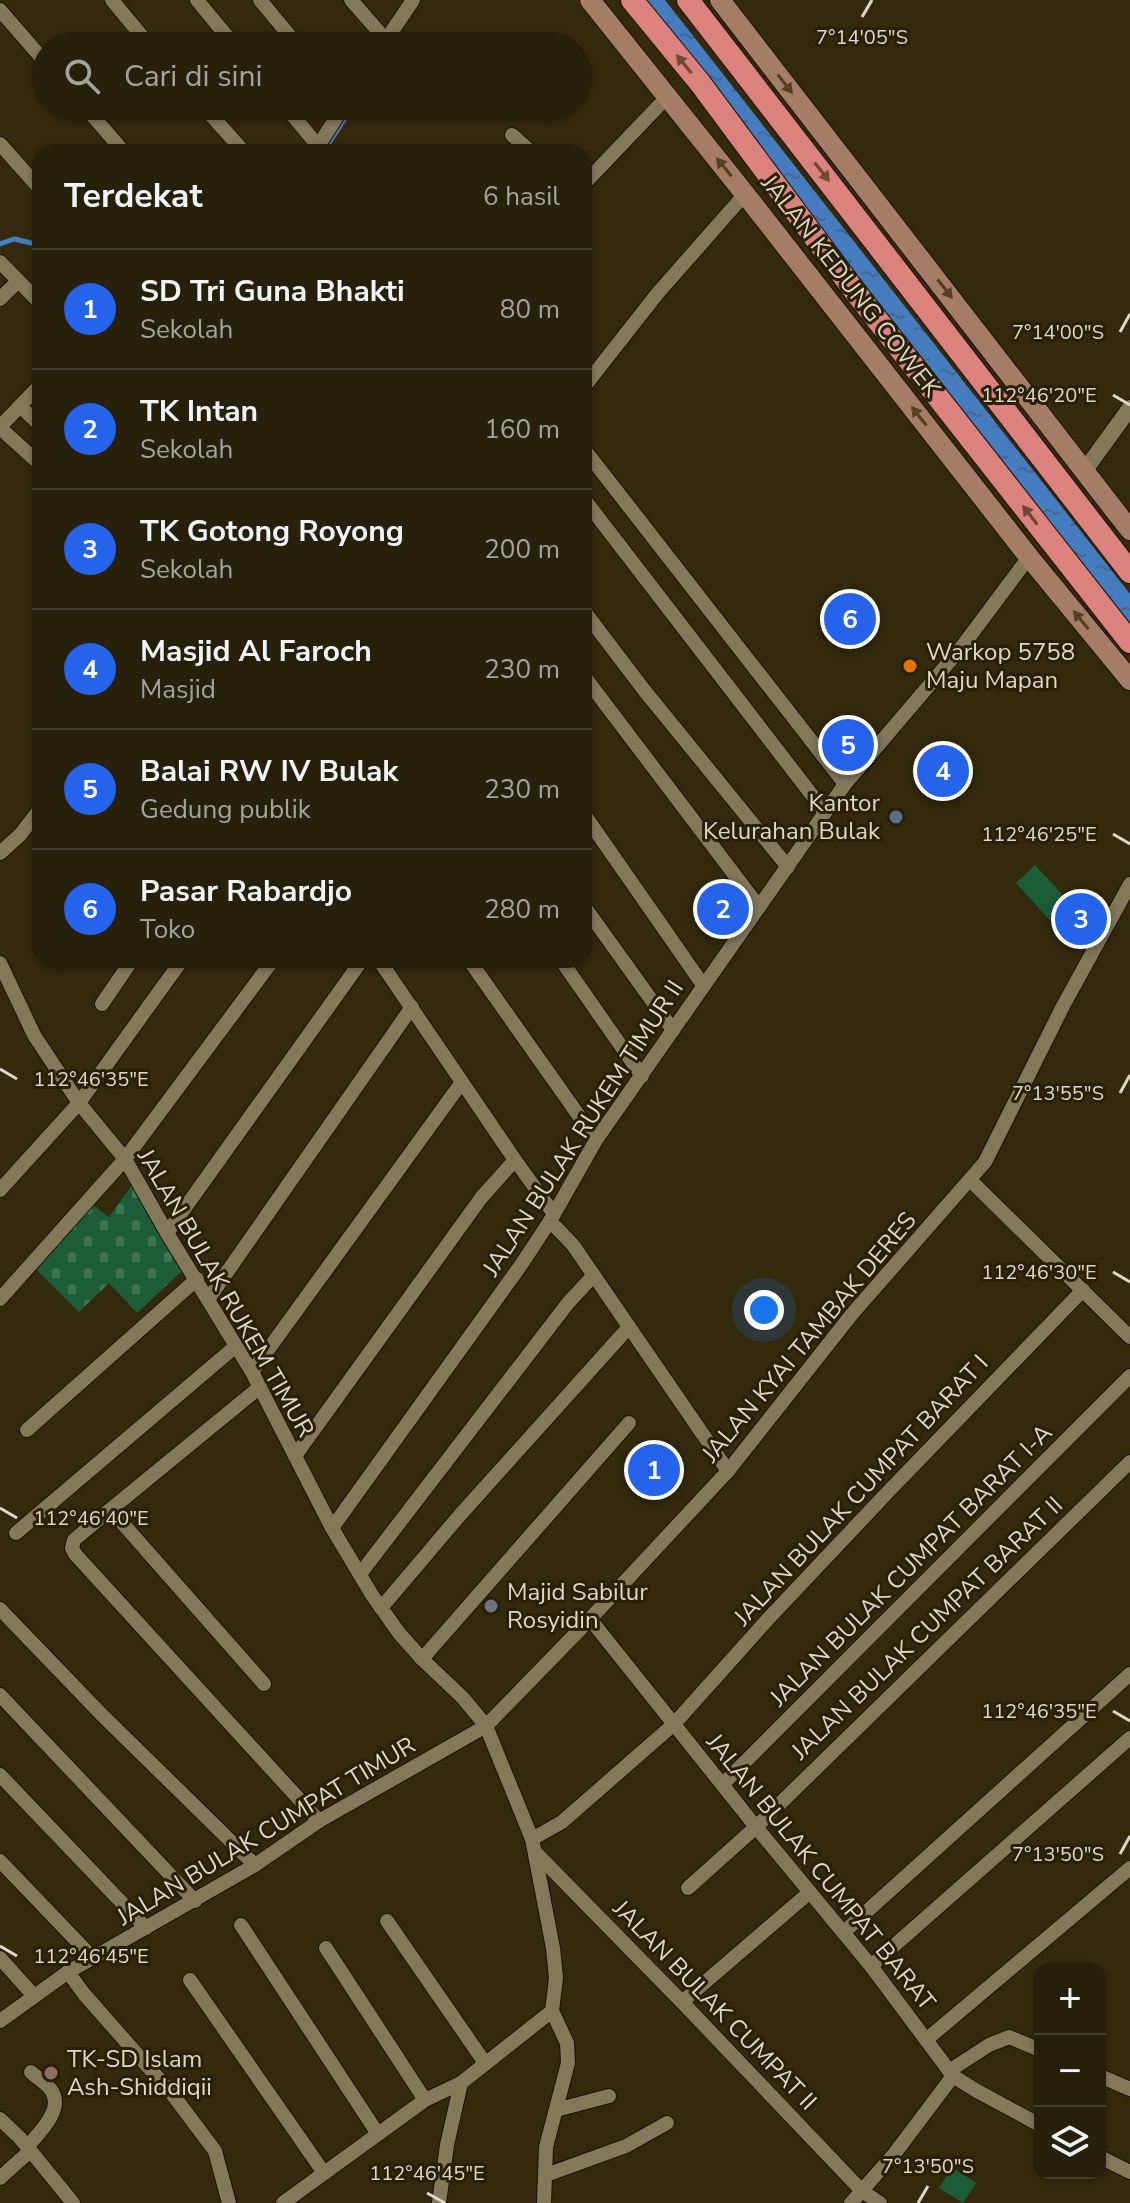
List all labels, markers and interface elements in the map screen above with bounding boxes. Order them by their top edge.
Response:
text: 7°14'05"S [816,24,908,51]
search box [32,32,592,120]
icon: search [60,54,104,98]
one-way arrow [677,54,693,74]
text: Cari di sini [124,56,263,97]
one-way arrow [777,74,793,94]
one-way arrow [716,158,733,178]
one-way arrow [813,162,829,183]
street label: JALAN KEDUNG COWEK [753,167,949,405]
text: Terdekat [64,173,202,219]
text: 6 hasil [483,179,560,214]
text: SD Tri Guna Bhakti [140,271,405,312]
one-way arrow [936,279,952,299]
text: 1 [82,292,98,327]
text: 80 m [500,292,560,327]
text: Sekolah [140,312,233,347]
text: 7°14'00"S [1012,319,1104,346]
text: 112°46'20"E [981,382,1097,409]
text: TK Intan [140,391,258,432]
one-way arrow [911,406,928,426]
text: 2 [82,412,98,447]
text: 160 m [484,412,560,447]
text: Sekolah [140,432,233,467]
one-way arrow [1022,505,1039,525]
text: TK Gotong Royong [140,511,404,552]
text: 3 [82,532,98,567]
text: 200 m [484,532,560,567]
text: Sekolah [140,552,233,587]
pin: 6 [824,589,876,649]
one-way arrow [1073,610,1090,630]
text: Masjid Al Faroch [140,631,372,672]
place label: Warkop 5758 Maju Mapan [926,636,1075,696]
text: 4 [82,652,98,687]
text: 230 m [484,652,560,687]
marker: Warkop 5758 Maju Mapan [901,657,919,675]
text: Masjid [140,672,216,707]
pin: 5 [822,715,874,775]
pin: 4 [917,741,969,801]
text: Balai RW IV Bulak [140,751,398,792]
text: 5 [82,772,98,807]
text: 230 m [484,772,560,807]
place label: Kantor Kelurahan Bulak [703,787,881,847]
text: Gedung publik [140,792,311,827]
marker: Kantor Kelurahan Bulak [887,808,905,826]
text: 112°46'25"E [981,821,1097,848]
text: Pasar Rabardjo [140,871,352,912]
pin: 2 [697,879,749,939]
pin: 3 [1055,889,1107,949]
text: 6 [82,892,98,927]
text: 280 m [484,892,560,927]
text: Toko [140,912,195,947]
street label: JALAN BULAK RUKEM TIMUR II [475,974,691,1283]
text: 112°46'35"E [33,1066,149,1093]
text: 7°13'55"S [1012,1080,1104,1107]
street label: JALAN BULAK RUKEM TIMUR [130,1142,322,1443]
street label: JALAN KYAI TAMBAK DERES [694,1205,923,1470]
text: 112°46'30"E [981,1259,1097,1286]
your location [744,1290,784,1330]
street label: JALAN BULAK CUMPAT BARAT I [726,1348,995,1633]
street label: JALAN BULAK CUMPAT BARAT I-A [762,1417,1059,1714]
pin: 1 [628,1440,680,1500]
street label: JALAN BULAK CUMPAT BARAT II [784,1489,1070,1767]
text: 112°46'40"E [33,1505,149,1532]
place label: Majid Sabilur Rosyidin [507,1576,648,1636]
marker: Majid Sabilur Rosyidin [482,1597,500,1615]
text: 112°46'35"E [981,1698,1097,1725]
street label: JALAN BULAK CUMPAT BARAT [699,1726,943,2018]
street label: JALAN BULAK CUMPAT TIMUR [110,1729,421,1933]
text: 7°13'50"S [1012,1841,1104,1868]
street label: JALAN BULAK CUMPAT II [605,1892,824,2117]
text: 112°46'45"E [33,1943,149,1970]
map controls [1034,1963,1106,2179]
button: + [1034,1963,1106,2035]
button: − [1034,2035,1106,2107]
place label: TK-SD Islam Ash-Shiddiqii [67,2043,212,2103]
marker: TK-SD Islam Ash-Shiddiqii [42,2064,60,2082]
button: layers [1034,2107,1106,2179]
text: 7°13'50"S [882,2153,974,2180]
text: 112°46'45"E [369,2160,485,2187]

